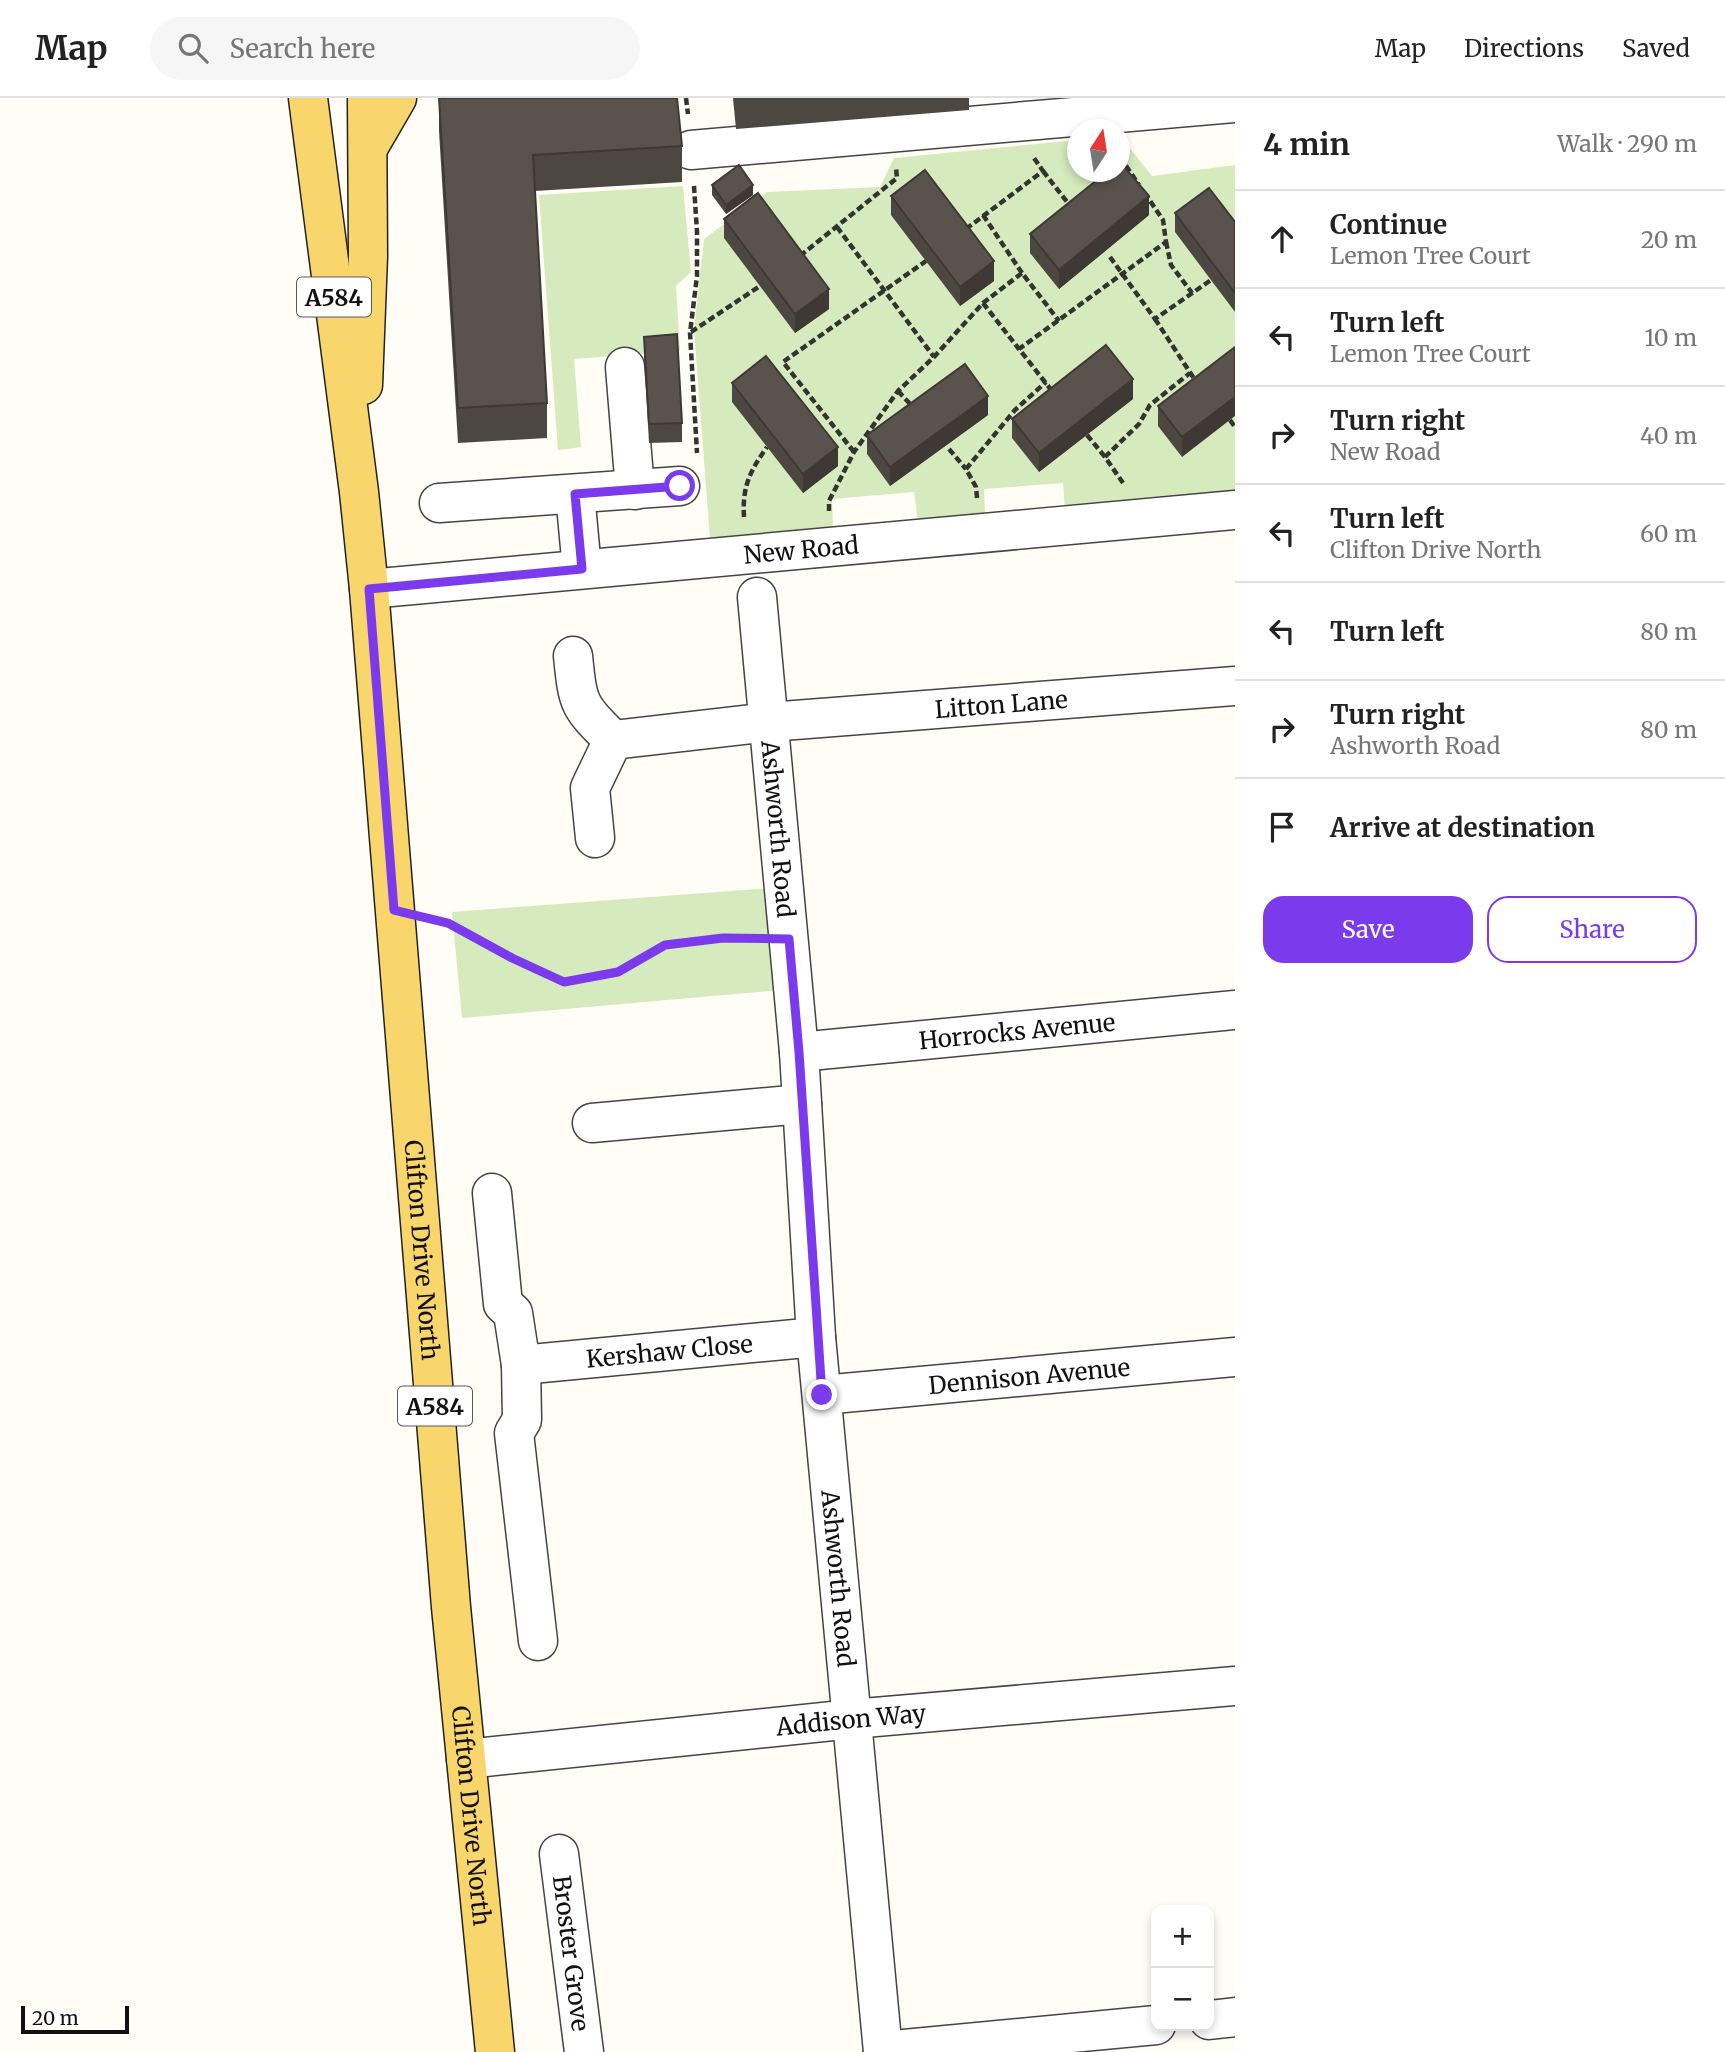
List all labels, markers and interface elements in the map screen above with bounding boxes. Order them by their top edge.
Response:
search box [150,17,640,80]
text: Map [35,28,108,69]
icon: search [174,29,212,67]
text: Search here [230,32,375,65]
text: Map [1375,33,1426,64]
text: Directions [1464,33,1584,64]
text: Saved [1622,33,1690,64]
north arrow [1067,119,1130,182]
text: 4 min [1263,125,1350,163]
text: Walk · 290 m [1557,129,1697,158]
text: Continue [1330,208,1447,241]
icon: ahead [1263,220,1301,258]
text: 20 m [1641,225,1697,254]
text: Lemon Tree Court [1330,241,1531,270]
road number: A584 [297,278,371,316]
text: Turn left [1330,306,1444,339]
icon: left [1263,318,1301,356]
text: 10 m [1644,323,1697,352]
text: Lemon Tree Court [1330,339,1531,368]
text: Turn right [1330,404,1465,437]
icon: right [1263,416,1301,454]
text: 40 m [1640,421,1697,450]
text: New Road [1330,437,1441,466]
route start [664,470,695,501]
text: Turn left [1330,502,1444,535]
icon: left [1263,514,1301,552]
text: 60 m [1640,519,1697,548]
street label: New Road [742,529,860,570]
text: Clifton Drive North [1330,535,1542,564]
icon: left [1263,612,1301,650]
text: Turn left [1330,615,1444,648]
text: 80 m [1640,617,1697,646]
street label: Litton Lane [934,683,1069,725]
text: Turn right [1330,698,1465,731]
icon: right [1263,710,1301,748]
text: 80 m [1640,715,1697,744]
text: Ashworth Road [1330,731,1500,760]
street label: Ashworth Road [755,738,802,919]
icon: arrive [1263,808,1301,846]
text: Arrive at destination [1330,811,1595,844]
button: Save [1263,896,1473,963]
button: Share [1487,896,1697,963]
street label: Horrocks Avenue [917,1006,1117,1056]
street label: Clifton Drive North [398,1139,447,1362]
street label: Kershaw Close [585,1328,754,1374]
street label: Dennison Avenue [927,1351,1131,1401]
route end [806,1379,837,1410]
road number: A584 [398,1386,472,1426]
street label: Ashworth Road [815,1488,862,1668]
street label: Addison Way [773,1697,927,1742]
street label: Clifton Drive North [445,1704,498,1927]
street label: Broster Grove [546,1873,597,2033]
map controls [1151,1905,1214,2031]
button: + [1151,1905,1214,1968]
button: − [1151,1968,1214,2031]
scale bar [21,2003,130,2035]
text: 20 m [32,2006,79,2030]

